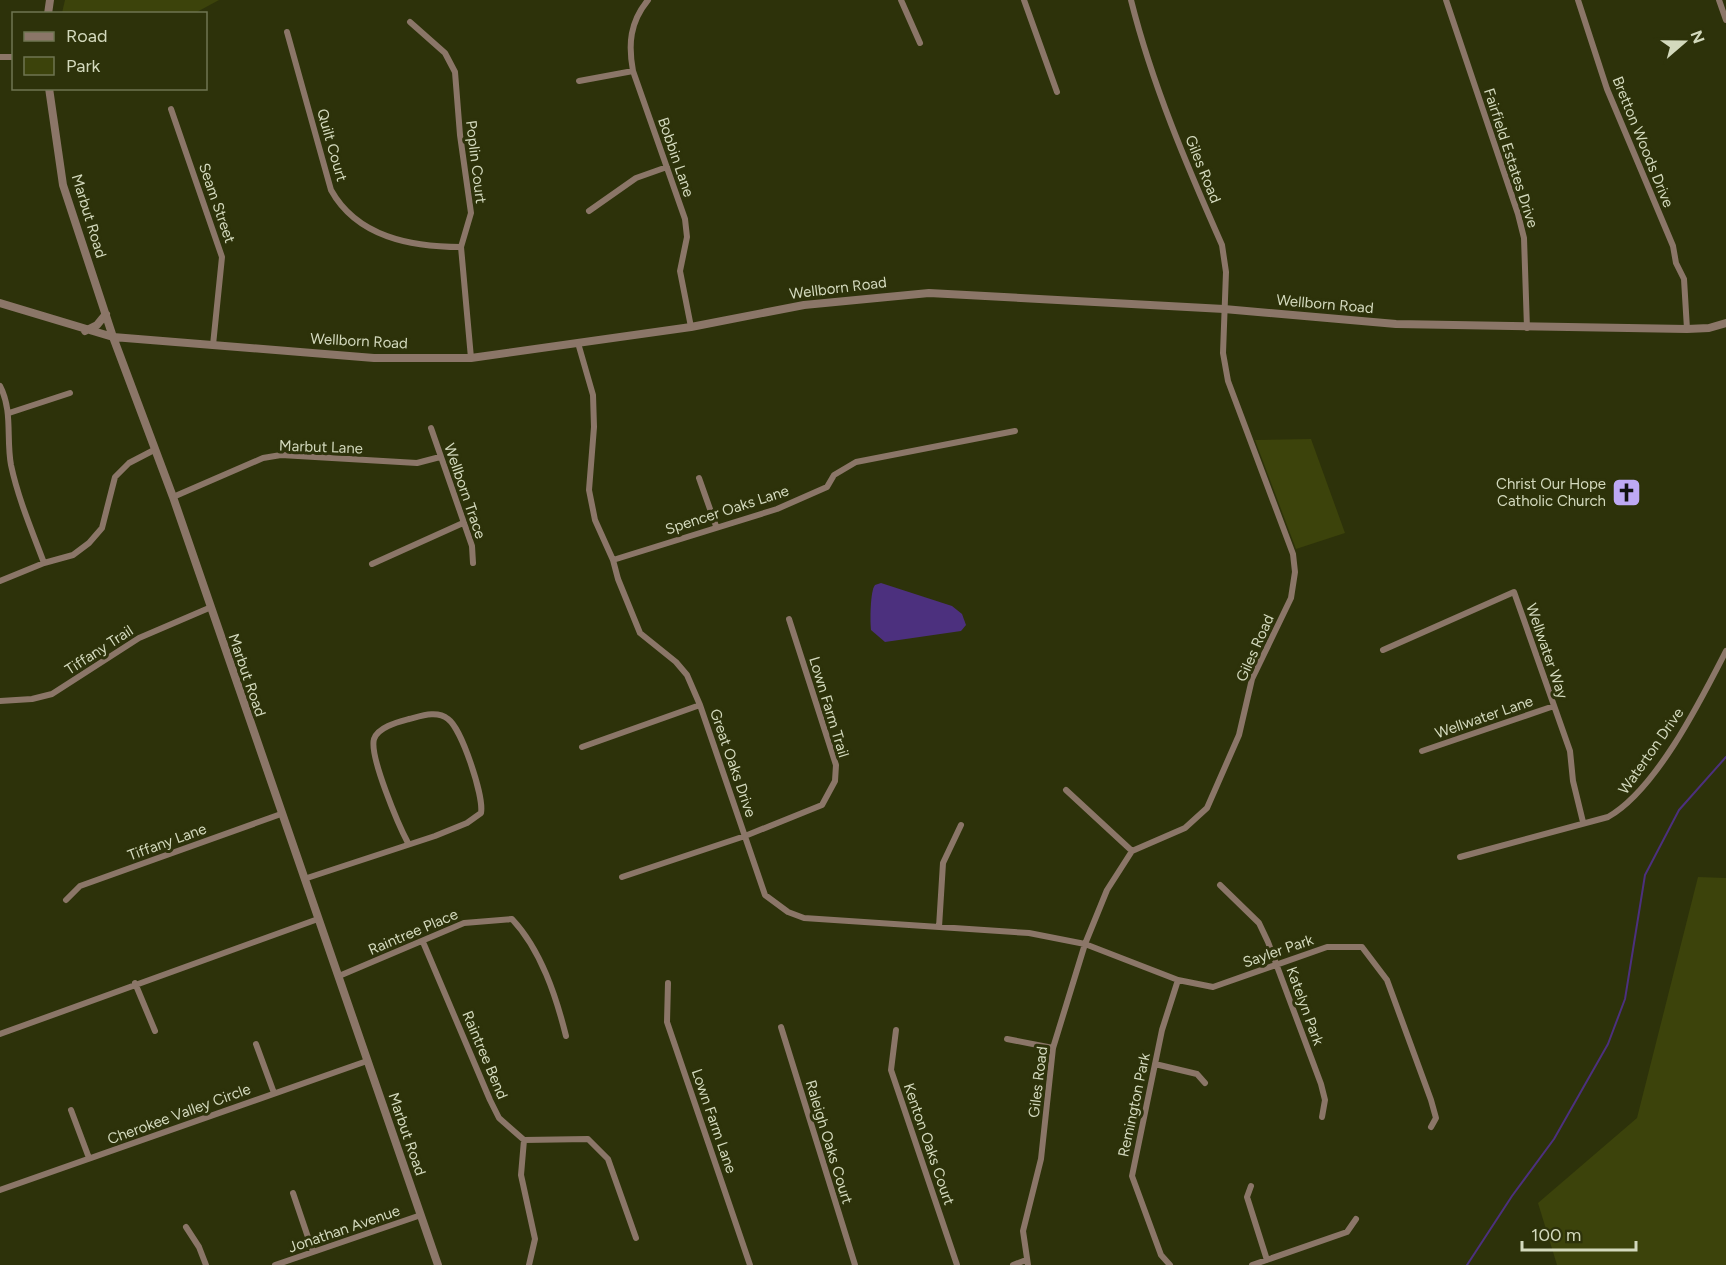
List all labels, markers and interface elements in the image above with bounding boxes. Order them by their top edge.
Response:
legend [12,12,207,90]
north arrow [1654,12,1714,72]
text: Road [66,25,107,47]
text: N [1687,28,1709,46]
text: Park [66,55,101,77]
street label: Bretton Woods Drive [1608,74,1678,210]
street label: Fairfield Estates Drive [1480,86,1542,230]
street label: Quilt Court [313,107,351,184]
street label: Bobbin Lane [654,115,698,199]
street label: Poplin Court [462,119,490,205]
street label: Giles Road [1181,132,1225,206]
street label: Seam Street [195,161,239,246]
street label: Marbut Road [68,172,110,260]
street label: Wellborn Road [788,273,888,303]
street label: Wellborn Road [1276,291,1374,317]
street label: Wellborn Road [310,329,408,353]
street label: Marbut Lane [279,437,363,457]
street label: Wellborn Trace [440,441,490,541]
place label: Christ Our Hope Catholic Church [1496,475,1606,510]
church icon: Christ Our Hope Catholic Church [1611,477,1643,509]
street label: Spencer Oaks Lane [663,482,791,538]
street label: Wellwater Way [1522,601,1572,701]
street label: Giles Road [1232,612,1278,684]
street label: Tiffany Trail [62,621,136,679]
street label: Marbut Road [224,631,270,719]
street label: Lown Farm Trail [805,654,853,760]
street label: Wellwater Lane [1433,692,1535,742]
street label: Waterton Drive [1615,704,1687,798]
street label: Great Oaks Drive [706,706,760,820]
street label: Tiffany Lane [125,819,209,865]
street label: Raintree Place [365,905,461,959]
street label: Sayler Park [1240,930,1316,971]
street label: Katelyn Park [1282,964,1328,1048]
street label: Raintree Bend [458,1008,512,1102]
street label: Giles Road [1025,1045,1051,1119]
street label: Remington Park [1114,1051,1154,1159]
street label: Lown Farm Lane [688,1066,740,1176]
street label: Raleigh Oaks Court [802,1078,857,1207]
street label: Cherokee Valley Circle [105,1080,253,1148]
street label: Kenton Oaks Court [900,1081,958,1208]
street label: Marbut Road [384,1090,430,1178]
street label: Jonathan Avenue [286,1201,402,1257]
scale bar [1522,1214,1636,1252]
text: 100 m [1531,1224,1581,1246]

